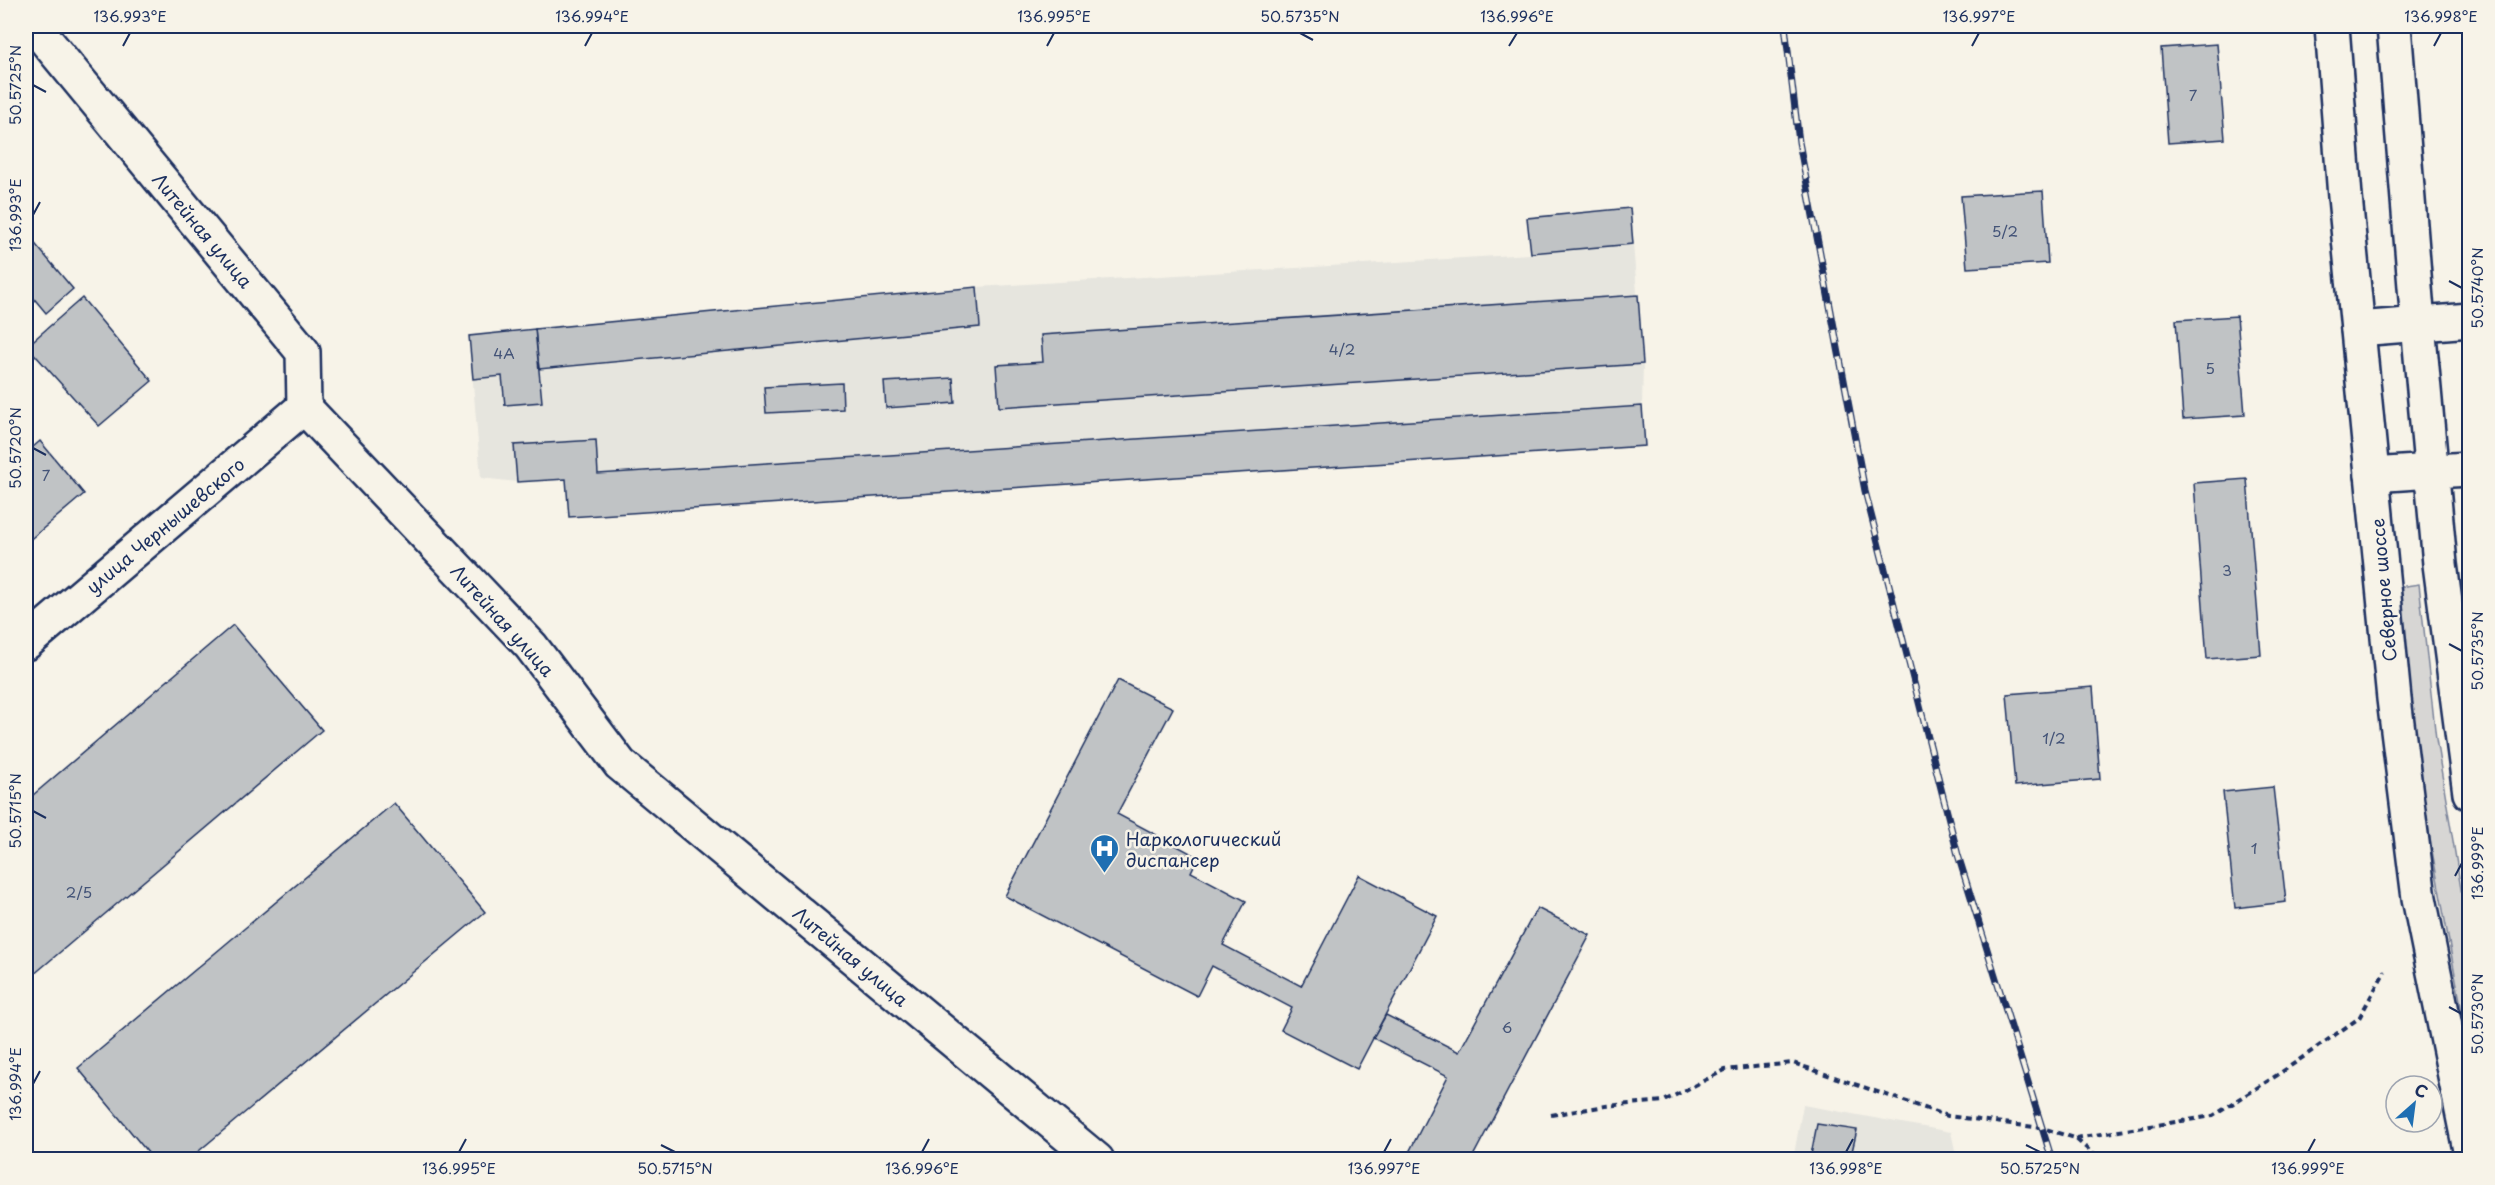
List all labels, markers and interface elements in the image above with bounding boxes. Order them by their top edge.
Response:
text: 136.993°E [93,4,167,27]
text: 136.994°E [555,4,629,27]
text: 136.995°E [1017,4,1091,27]
text: 50.5735°N [1260,4,1340,27]
text: 136.996°E [1480,4,1554,27]
text: 136.997°E [1943,4,2015,27]
text: 136.998°E [2404,4,2478,27]
text: 50.5725°N [3,45,26,125]
house number: 7 [2189,83,2198,106]
street label: Литейная улица [147,167,260,294]
text: 136.993°E [3,178,26,252]
house number: 5/2 [1992,219,2018,242]
text: 50.5740°N [2465,247,2488,329]
house number: 4/2 [1329,337,1355,360]
house number: 4А [493,341,515,364]
house number: 5 [2205,356,2215,379]
text: 50.5720°N [3,407,26,489]
street label: улица Чернышевского [80,450,250,600]
house number: 7 [42,463,51,486]
street label: Северное шоссе [2363,517,2403,663]
street label: Литейная улица [445,558,561,683]
house number: 3 [2222,558,2232,581]
text: 50.5735°N [2465,611,2488,691]
house number: 1/2 [2042,726,2066,749]
text: 50.5715°N [3,773,26,849]
place label: Наркологический диспансер [1126,825,1281,873]
text: 136.999°E [2465,826,2488,900]
hospital icon: Наркологический диспансер [1089,832,1121,874]
house number: 1 [2251,836,2257,859]
house number: 2/5 [66,880,92,903]
street label: Литейная улица [788,900,915,1013]
text: 50.5730°N [2465,973,2488,1055]
house number: 6 [1502,1015,1512,1038]
text: 136.994°E [3,1047,26,1121]
north arrow [2384,1074,2444,1134]
text: С [2411,1076,2432,1103]
text: 136.995°E [422,1156,496,1179]
text: 50.5715°N [637,1156,713,1179]
text: 136.996°E [885,1156,959,1179]
text: 136.997°E [1348,1156,1420,1179]
text: 136.998°E [1809,1156,1883,1179]
text: 50.5725°N [2000,1156,2080,1179]
text: 136.999°E [2271,1156,2345,1179]

